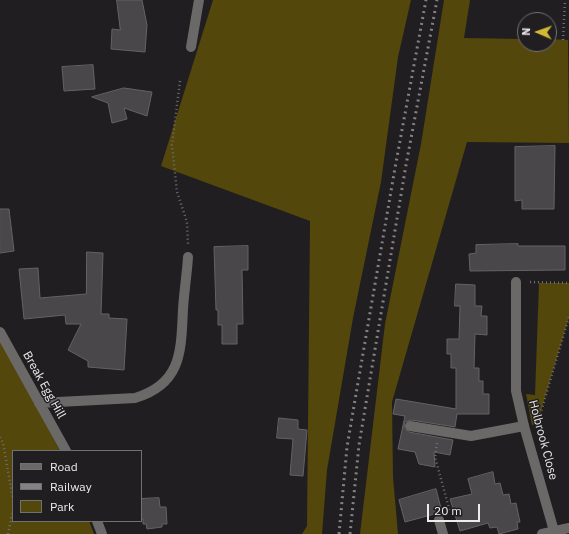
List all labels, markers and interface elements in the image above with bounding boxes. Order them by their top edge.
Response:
north arrow [517,12,557,52]
text: N [519,27,533,36]
street label: Break Egg Hill [20,349,68,421]
street label: Holbrook Close [525,398,561,482]
legend [12,450,142,522]
text: Road [50,459,78,474]
text: Railway [50,479,92,494]
scale bar [429,496,482,522]
text: Park [50,499,74,514]
text: 20 m [434,503,462,518]

